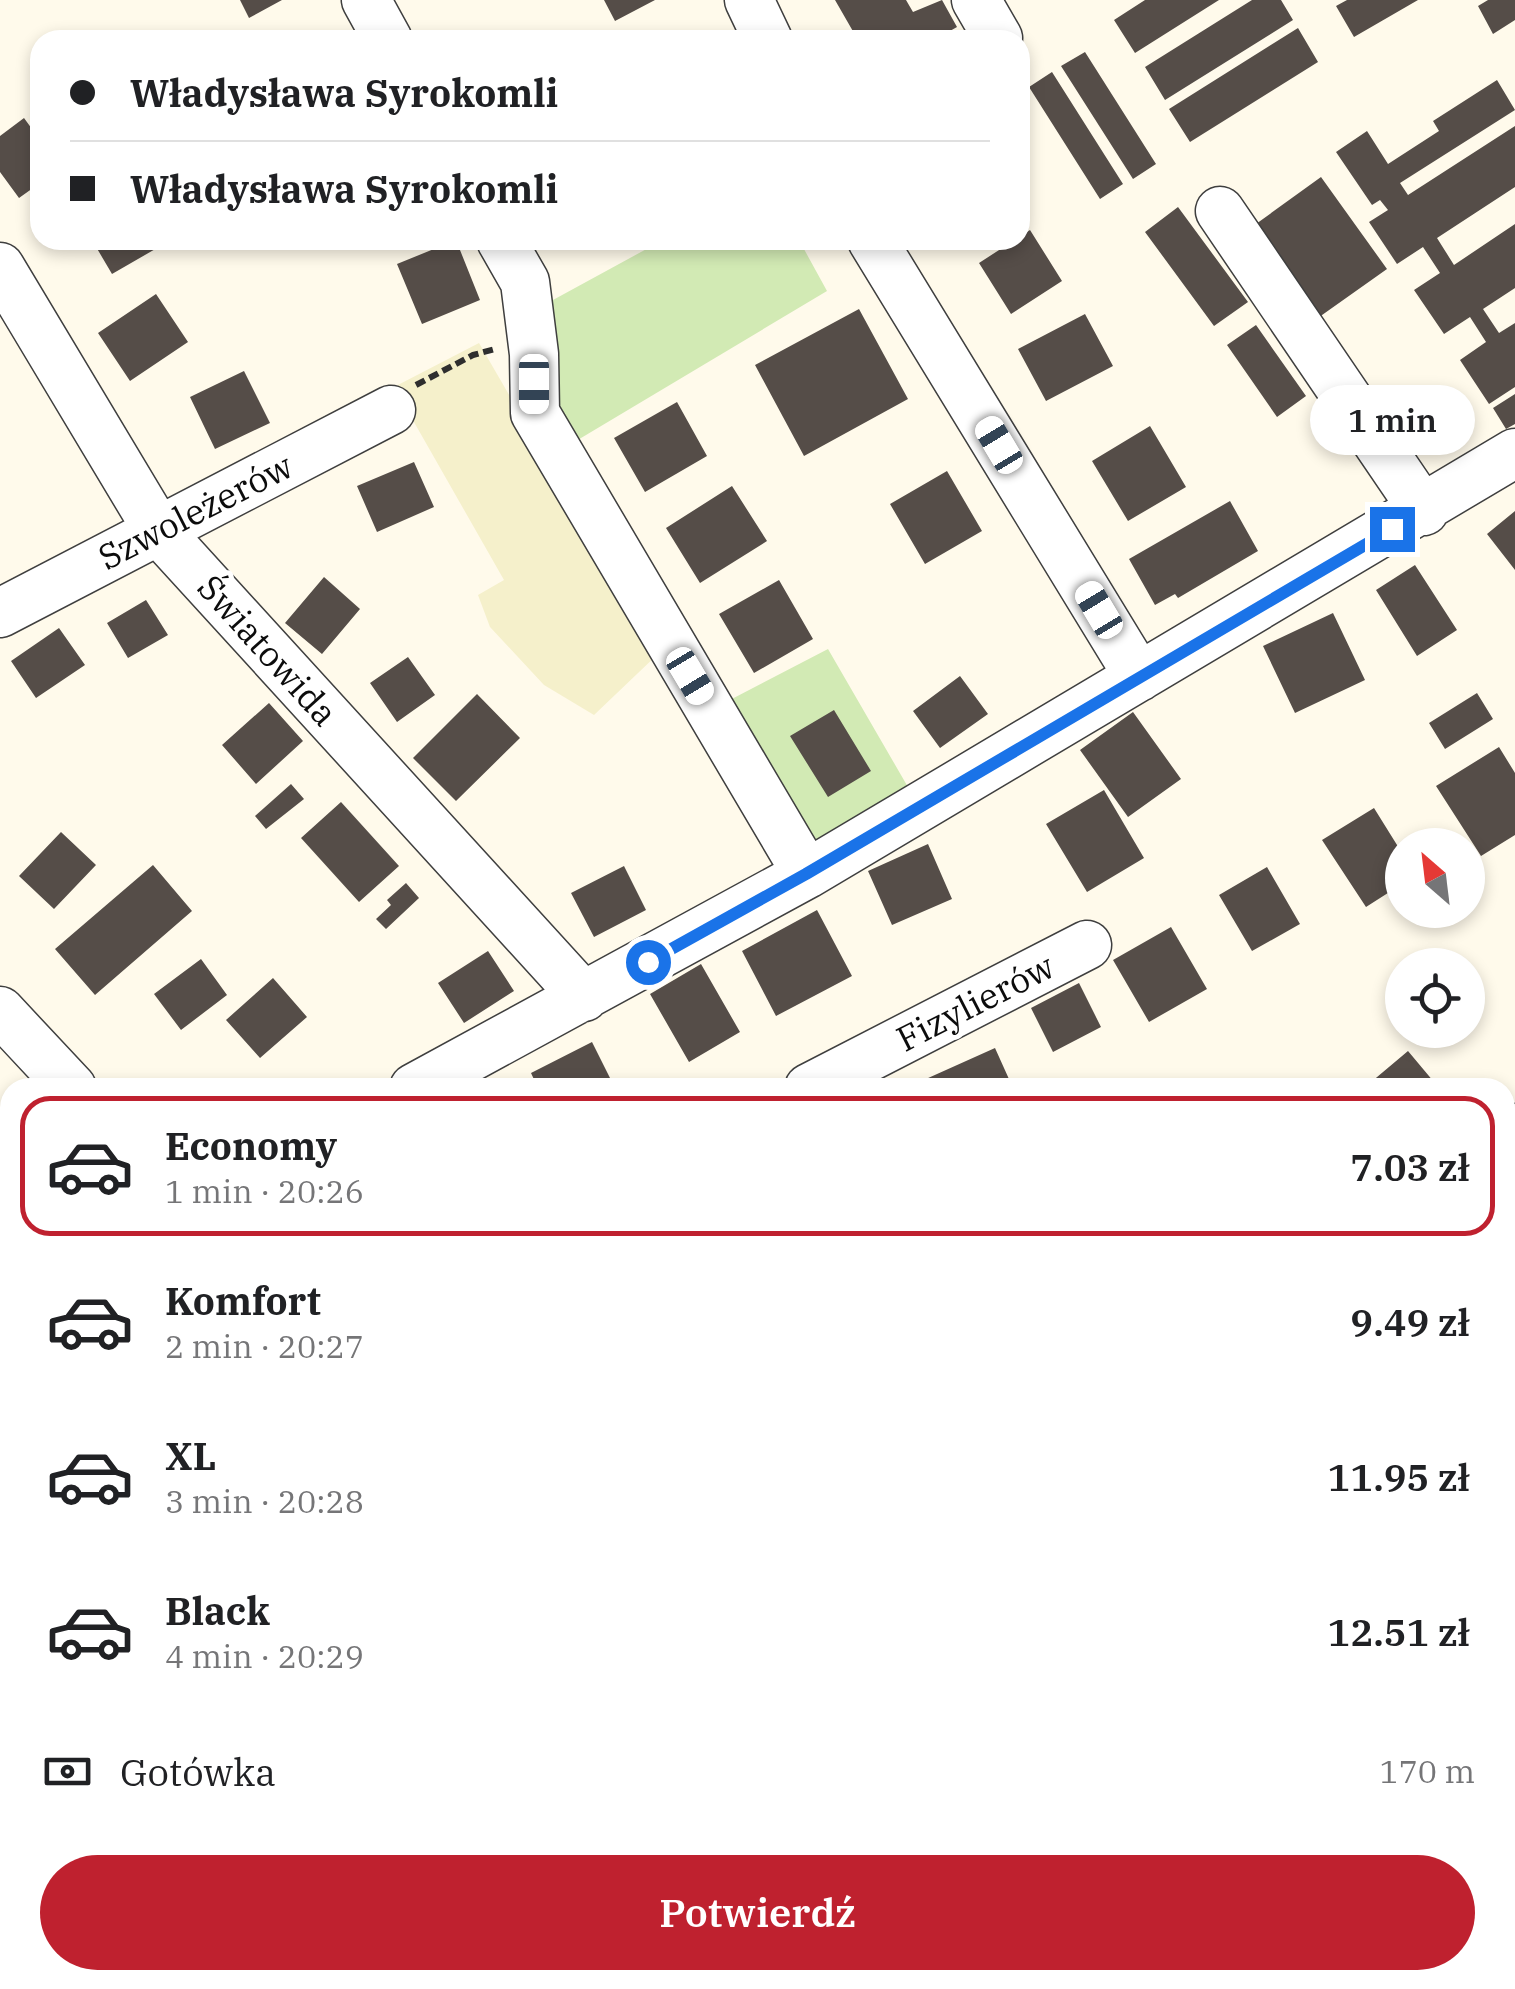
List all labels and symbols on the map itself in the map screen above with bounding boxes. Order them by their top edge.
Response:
car [519,354,549,414]
callout: 1 min [1310,384,1474,454]
car [971,412,1027,478]
street label: Szwoleżerów [90,442,300,580]
route end [1370,507,1415,552]
street label: Światowida [188,565,348,735]
car [1071,577,1127,643]
car [662,643,718,709]
north arrow [1385,828,1485,928]
route start [626,940,671,985]
street label: Fizylierów [888,943,1062,1061]

